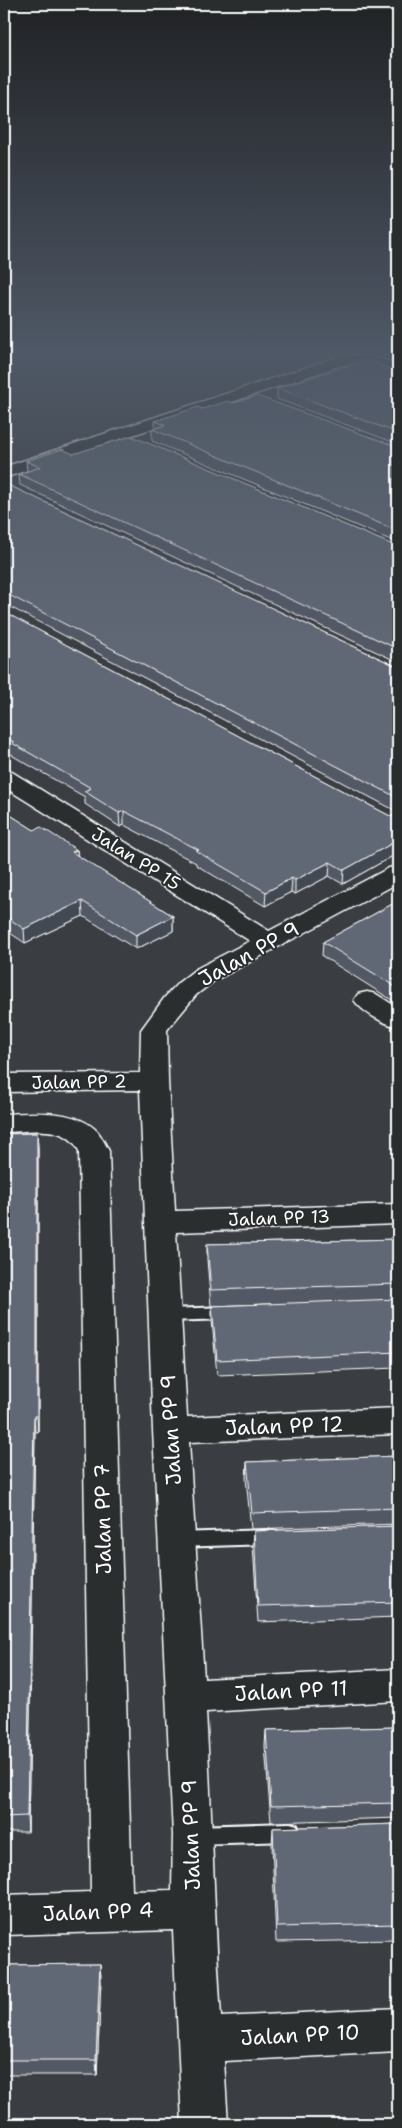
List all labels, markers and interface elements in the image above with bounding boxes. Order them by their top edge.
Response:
street label: Jalan PP 15 [87,822,185,896]
street label: Jalan PP 9 [194,915,304,993]
street label: Jalan PP 2 [31,1069,127,1095]
street label: Jalan PP 13 [228,1204,330,1232]
street label: Jalan PP 9 [154,1374,188,1486]
street label: Jalan PP 12 [224,1410,344,1442]
street label: Jalan PP 7 [88,1463,118,1575]
street label: Jalan PP 11 [234,1674,348,1708]
street label: Jalan PP 9 [175,1779,207,1891]
street label: Jalan PP 4 [42,1896,154,1928]
street label: Jalan PP 10 [240,2018,360,2052]

